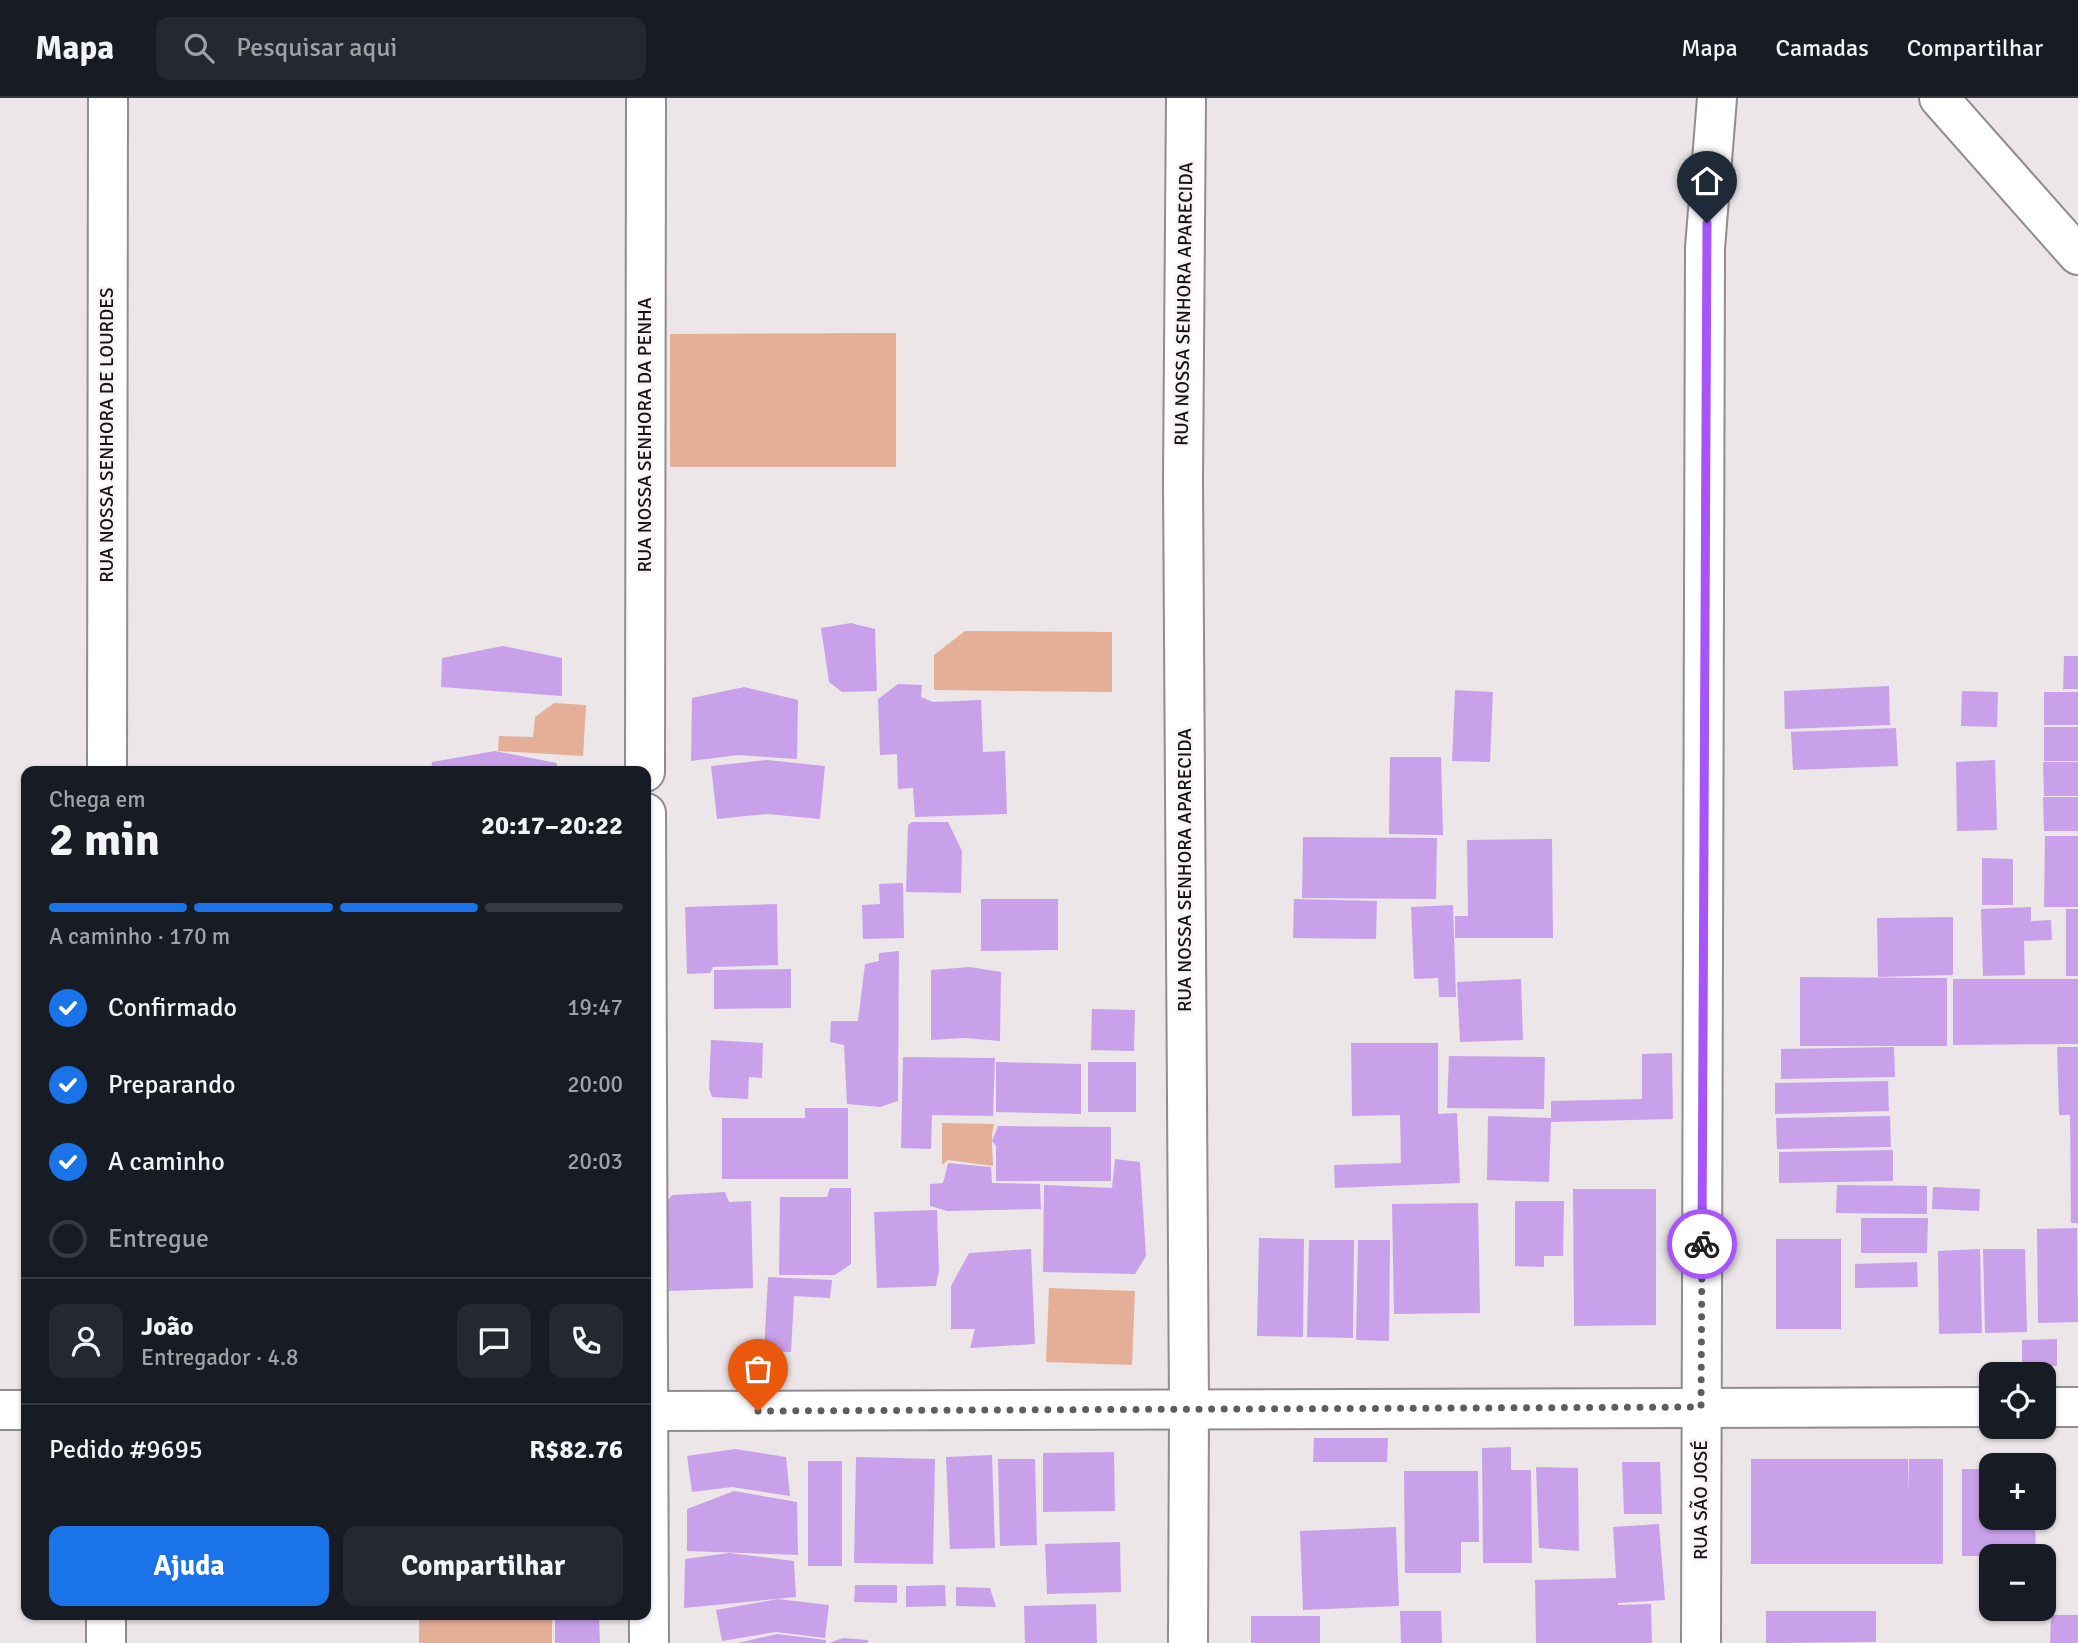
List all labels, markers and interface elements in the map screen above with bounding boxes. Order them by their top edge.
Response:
search box [156,17,646,80]
text: Mapa [35,28,114,69]
icon: search [180,29,218,67]
text: Pesquisar aqui [236,32,397,64]
text: Mapa [1681,33,1738,63]
text: Camadas [1776,33,1869,63]
text: Compartilhar [1907,33,2043,63]
pin [1677,151,1737,223]
street label: RUA NOSSA SENHORA APARECIDA [1170,161,1198,446]
icon: home [1688,162,1726,200]
street label: RUA NOSSA SENHORA DE LOURDES [95,287,119,583]
street label: RUA NOSSA SENHORA DA PENHA [633,297,657,573]
street label: RUA NOSSA SENHORA APARECIDA [1173,728,1197,1012]
text: Chega em [49,785,146,814]
text: 20:17–20:22 [481,810,623,842]
text: 2 min [49,812,160,868]
text: A caminho · 170 m [49,922,230,951]
icon: check [49,989,87,1027]
text: Confirmado [108,992,237,1024]
text: 19:47 [567,993,623,1022]
icon: check [49,1066,87,1104]
text: Preparando [108,1069,235,1101]
text: 20:00 [567,1070,623,1099]
icon: check [49,1143,87,1181]
text: A caminho [108,1146,225,1178]
text: 20:03 [567,1147,623,1176]
courier [1667,1209,1737,1279]
text: Entregue [108,1223,209,1255]
icon: bike [1683,1225,1721,1263]
button: person [49,1304,123,1378]
button: chat [457,1304,531,1378]
button: phone [549,1304,623,1378]
text: João [141,1311,194,1343]
pin [728,1339,788,1411]
text: Entregador · 4.8 [141,1343,299,1372]
icon: bag [739,1350,777,1388]
map controls [1979,1362,2056,1621]
button: locate [1979,1362,2056,1439]
text: Pedido #9695 [49,1434,203,1466]
text: R$82.76 [529,1434,623,1466]
street label: RUA SÃO JOSÉ [1689,1440,1713,1560]
button: + [1979,1453,2056,1530]
button: Ajuda [49,1526,329,1606]
button: Compartilhar [343,1526,623,1606]
button: − [1979,1544,2056,1621]

